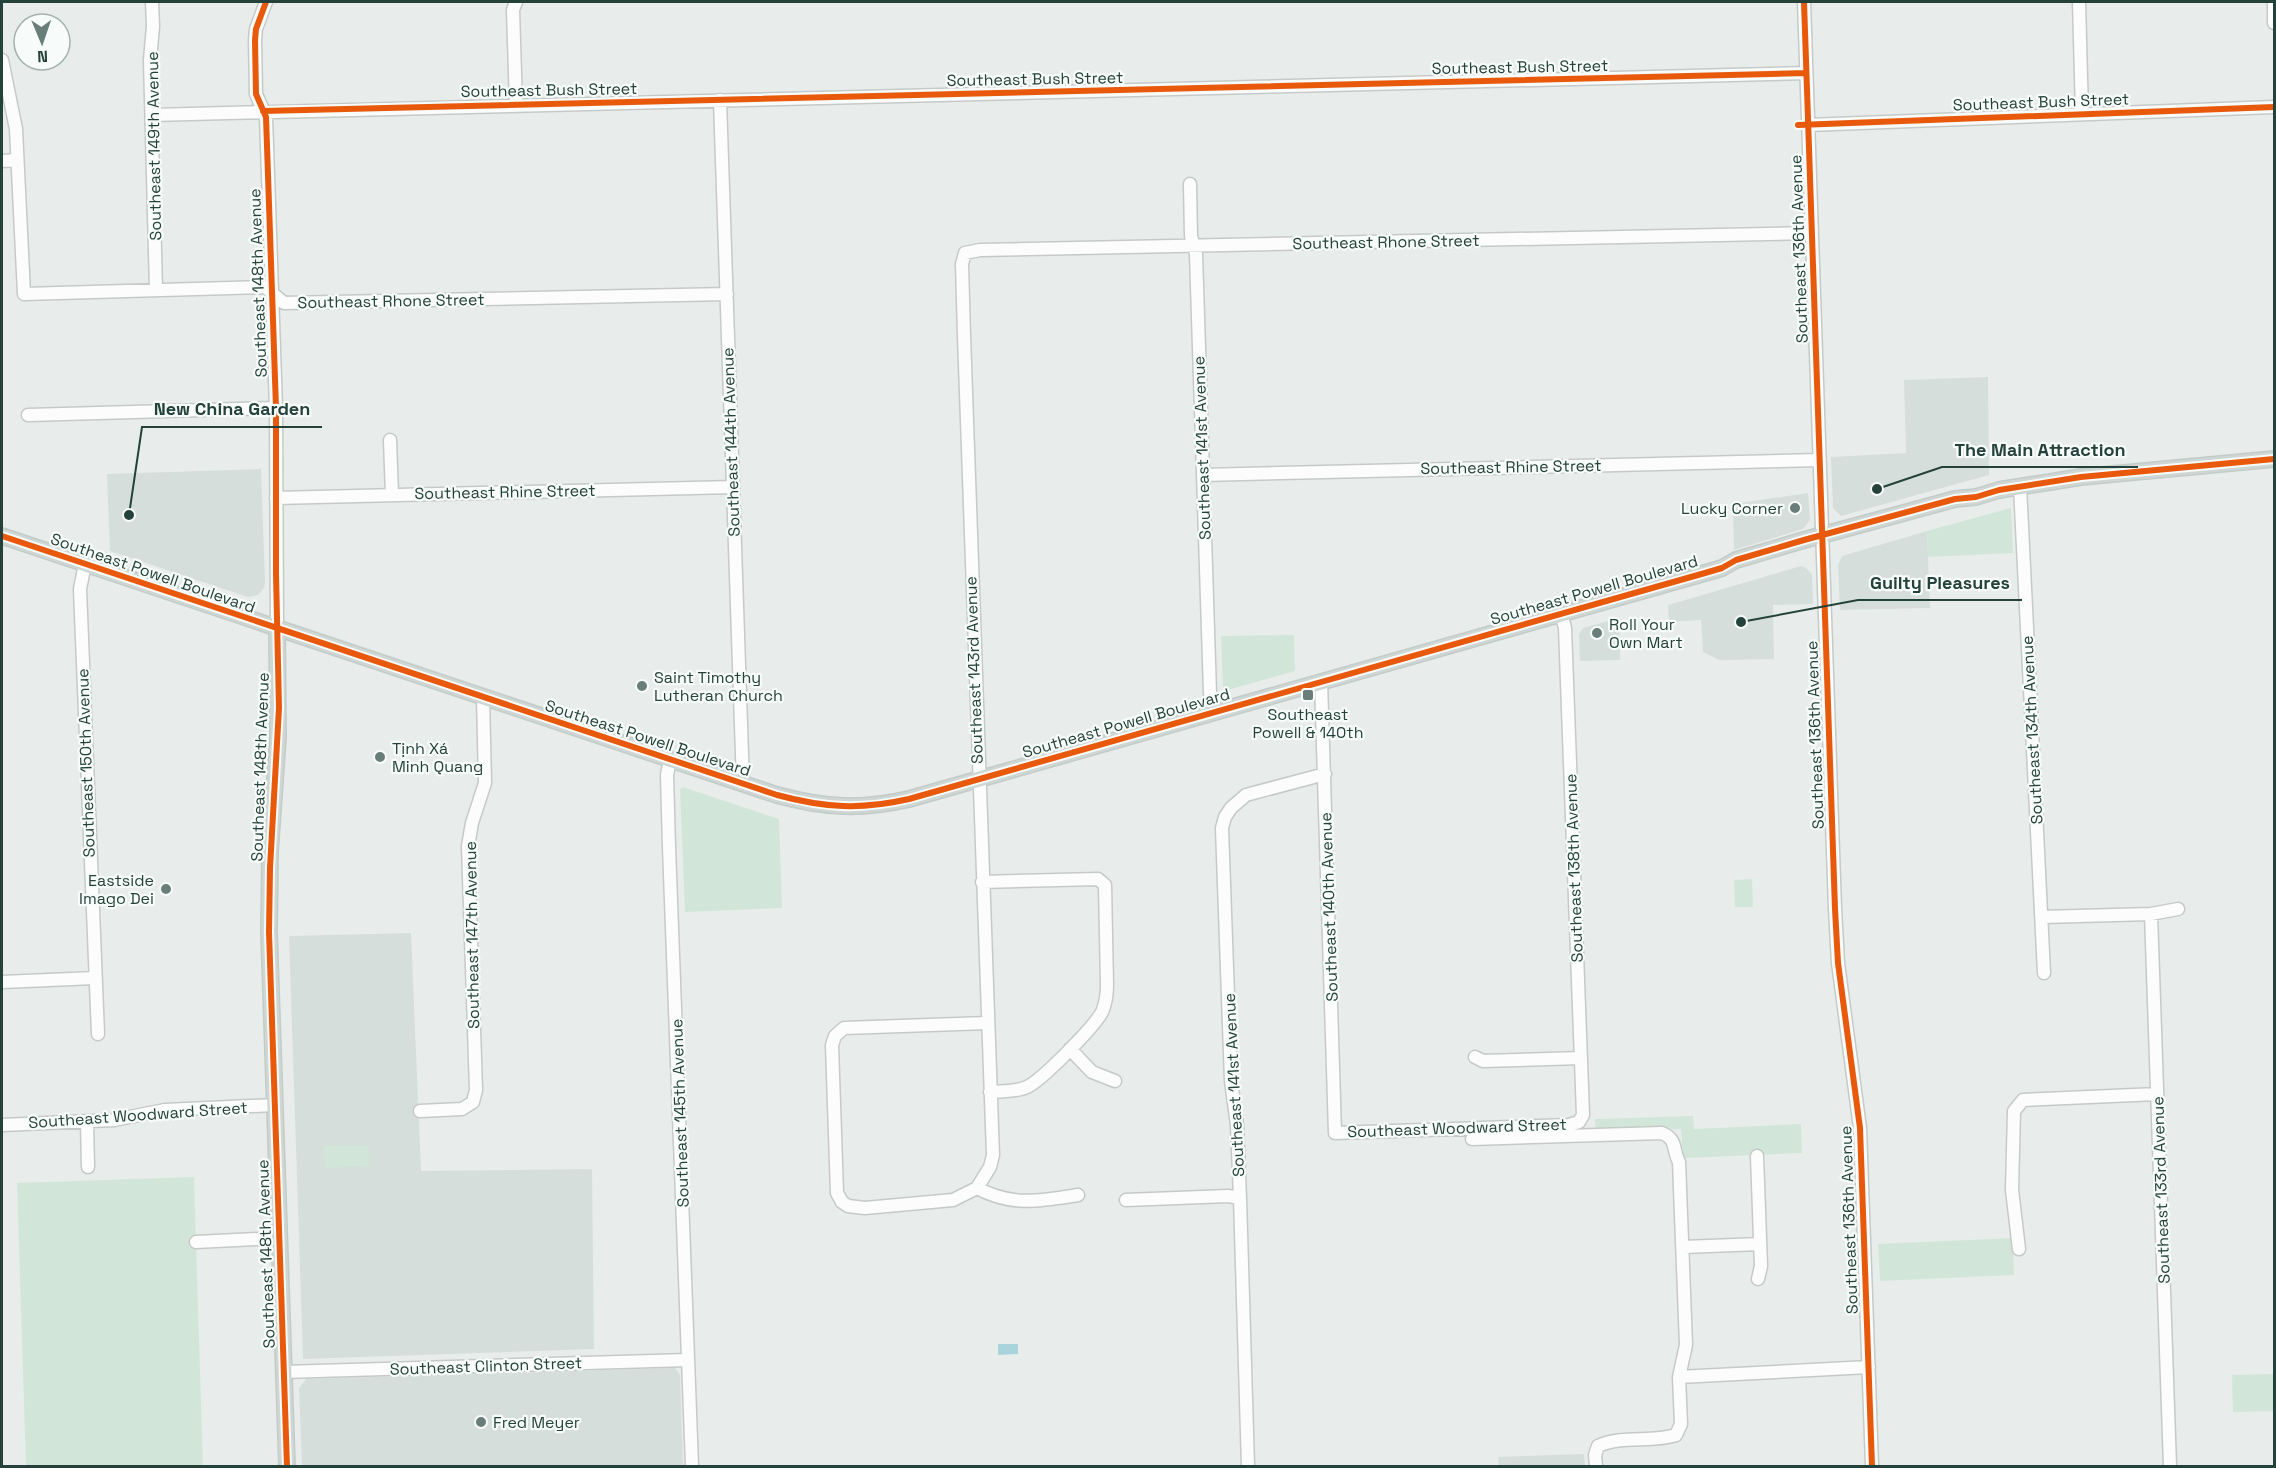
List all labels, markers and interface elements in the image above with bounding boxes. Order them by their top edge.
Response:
north arrow [12,12,72,72]
text: N [37,46,48,67]
street label: Southeast 149th Avenue [142,51,166,241]
street label: Southeast Bush Street [1432,55,1608,79]
street label: Southeast Bush Street [947,67,1123,91]
street label: Southeast Bush Street [461,78,637,102]
street label: Southeast Bush Street [1952,88,2130,116]
street label: Southeast 136th Avenue [1785,154,1813,344]
street label: Southeast 148th Avenue [244,188,272,378]
street label: Southeast Rhone Street [1292,230,1480,254]
street label: Southeast Rhone Street [297,289,485,313]
street label: Southeast 144th Avenue [717,347,745,537]
street label: Southeast 141st Avenue [1188,356,1216,540]
callout: New China Garden [142,391,322,427]
text: New China Garden [154,397,310,420]
callout: The Main Attraction [1942,431,2138,467]
text: The Main Attraction [1954,438,2126,461]
street label: Southeast Rhine Street [1420,455,1602,479]
street label: Southeast Rhine Street [414,480,596,504]
place label: Lucky Corner [1681,498,1783,519]
marker: Lucky Corner [1788,501,1802,515]
street label: Southeast Powell Boulevard [48,528,258,618]
street label: Southeast Powell Boulevard [1488,550,1700,630]
callout: Guilty Pleasures [1858,564,2022,600]
text: Guilty Pleasures [1870,571,2010,594]
street label: Southeast 143rd Avenue [960,576,988,764]
place label: Roll Your Own Mart [1609,614,1683,653]
marker: Roll Your Own Mart [1590,626,1604,640]
street label: Southeast 134th Avenue [2017,635,2047,825]
street label: Southeast 136th Avenue [1801,640,1829,830]
place label: Saint Timothy Lutheran Church [654,667,783,706]
street label: Southeast 150th Avenue [72,668,100,858]
street label: Southeast 148th Avenue [246,672,274,862]
marker: Saint Timothy Lutheran Church [635,679,649,693]
street label: Southeast Powell Boulevard [1020,683,1232,763]
marker: Southeast Powell & 140th [1301,688,1315,702]
street label: Southeast Powell Boulevard [542,695,754,781]
place label: Southeast Powell & 140th [1252,704,1364,743]
place label: Tịnh Xá Minh Quang [392,738,483,777]
marker: Tịnh Xá Minh Quang [373,750,387,764]
street label: Southeast 138th Avenue [1560,773,1588,963]
street label: Southeast 140th Avenue [1315,812,1343,1002]
street label: Southeast 147th Avenue [460,841,484,1029]
place label: Eastside Imago Dei [79,870,154,909]
marker: Eastside Imago Dei [159,882,173,896]
street label: Southeast 141st Avenue [1219,993,1249,1177]
street label: Southeast 145th Avenue [666,1018,694,1208]
street label: Southeast 133rd Avenue [2147,1096,2175,1284]
street label: Southeast Woodward Street [28,1097,248,1133]
street label: Southeast Woodward Street [1347,1114,1567,1142]
street label: Southeast 136th Avenue [1835,1125,1863,1315]
street label: Southeast 148th Avenue [252,1159,280,1349]
street label: Southeast Clinton Street [389,1352,583,1380]
place label: Fred Meyer [493,1412,580,1433]
marker: Fred Meyer [474,1415,488,1429]

